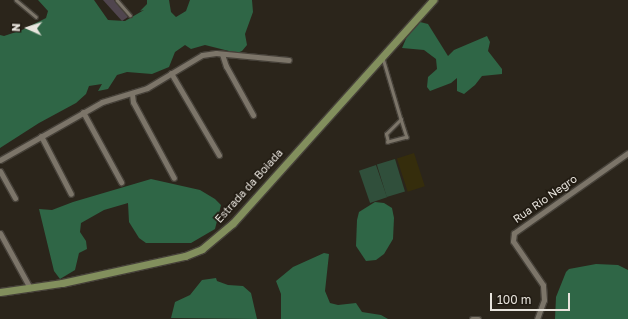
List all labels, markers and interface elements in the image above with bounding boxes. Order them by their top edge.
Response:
north arrow [8,8,48,48]
text: N [9,23,22,32]
street label: Estrada da Boiada [212,146,286,226]
street label: Rua Rio Negro [511,172,579,226]
scale bar [492,285,572,311]
text: 100 m [497,292,531,307]

